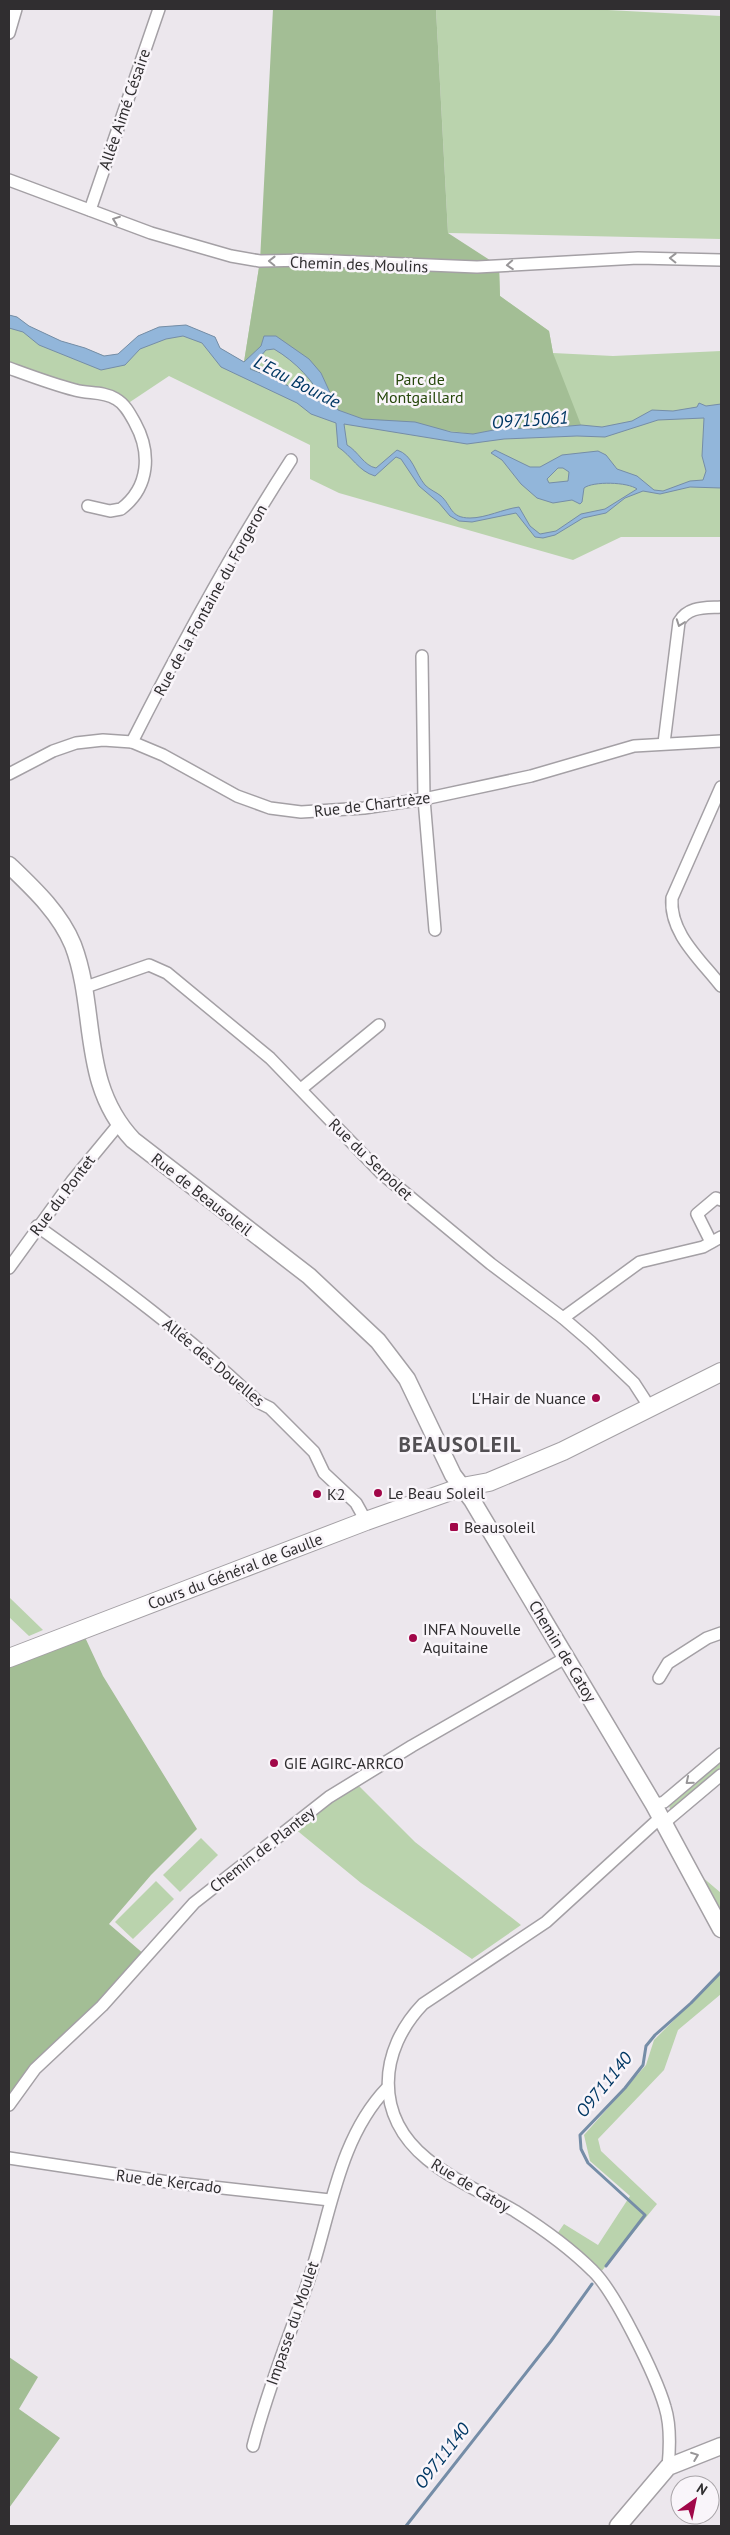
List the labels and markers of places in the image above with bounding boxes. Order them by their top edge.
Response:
place label: L'Hair de Nuance [471,1388,586,1408]
marker: L'Hair de Nuance [590,1392,602,1404]
place label: Le Beau Soleil [388,1483,485,1503]
place label: K2 [327,1484,345,1504]
marker: Le Beau Soleil [372,1487,384,1499]
marker: K2 [311,1488,323,1500]
place label: Beausoleil [464,1517,535,1537]
marker: Beausoleil [448,1521,460,1533]
place label: INFA Nouvelle Aquitaine [423,1619,521,1657]
marker: INFA Nouvelle Aquitaine [407,1632,419,1644]
place label: GIE AGIRC-ARRCO [284,1753,404,1773]
marker: GIE AGIRC-ARRCO [268,1757,280,1769]

